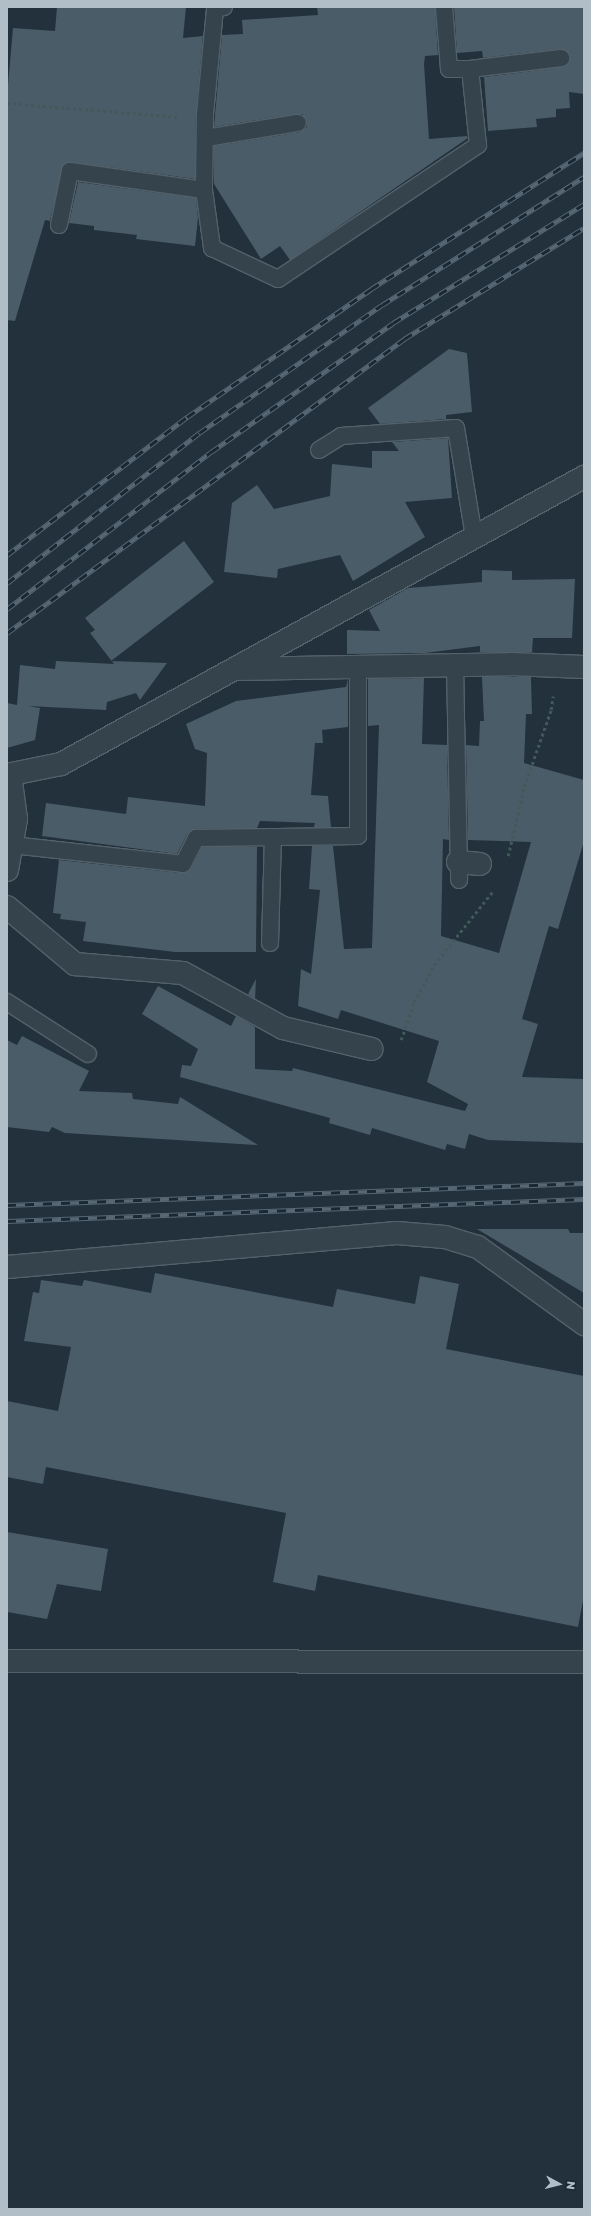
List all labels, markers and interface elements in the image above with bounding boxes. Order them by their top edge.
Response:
north arrow [539,2164,579,2204]
text: N [564,2181,578,2190]

